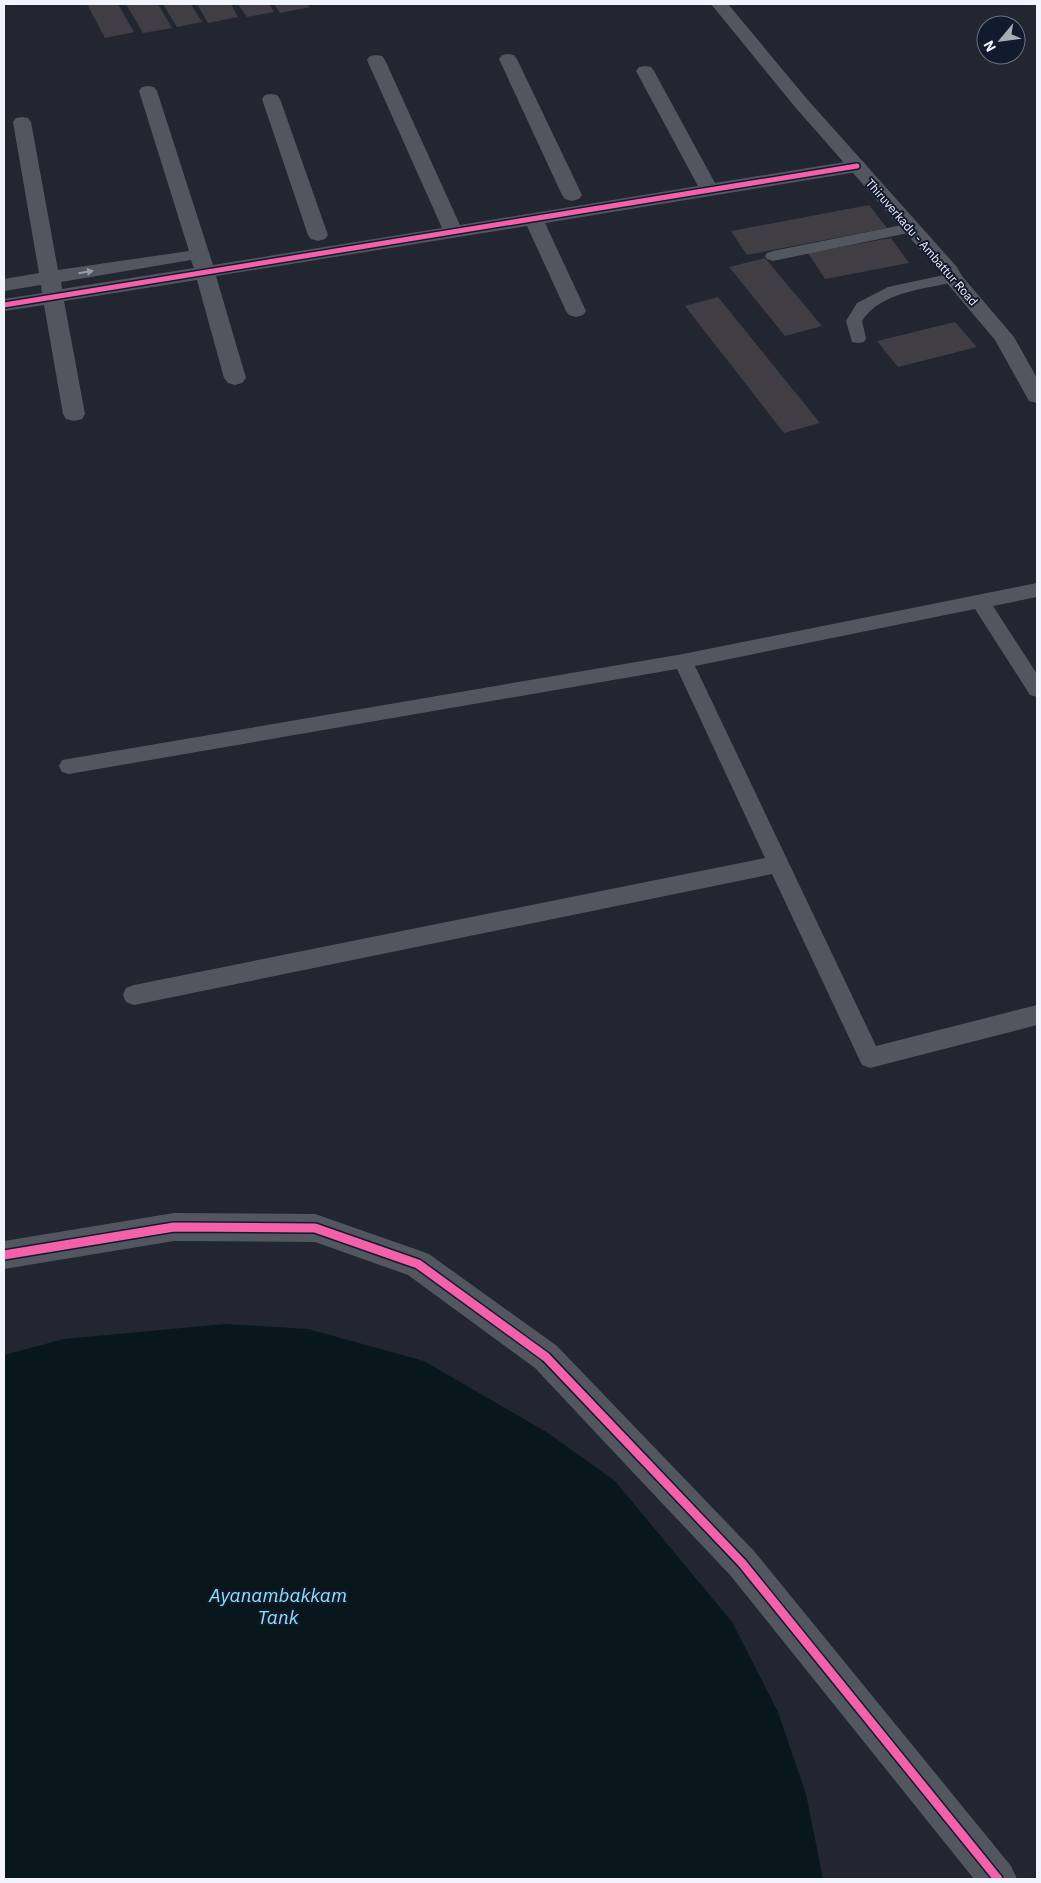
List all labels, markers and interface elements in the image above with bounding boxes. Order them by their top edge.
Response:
north arrow [976,15,1026,65]
text: N [979,38,1000,55]
street label: Thiruverkadu - Ambattur Road [863,176,981,308]
one-way arrow [79,268,95,276]
water label: Ayanambakkam Tank [208,1583,347,1629]

